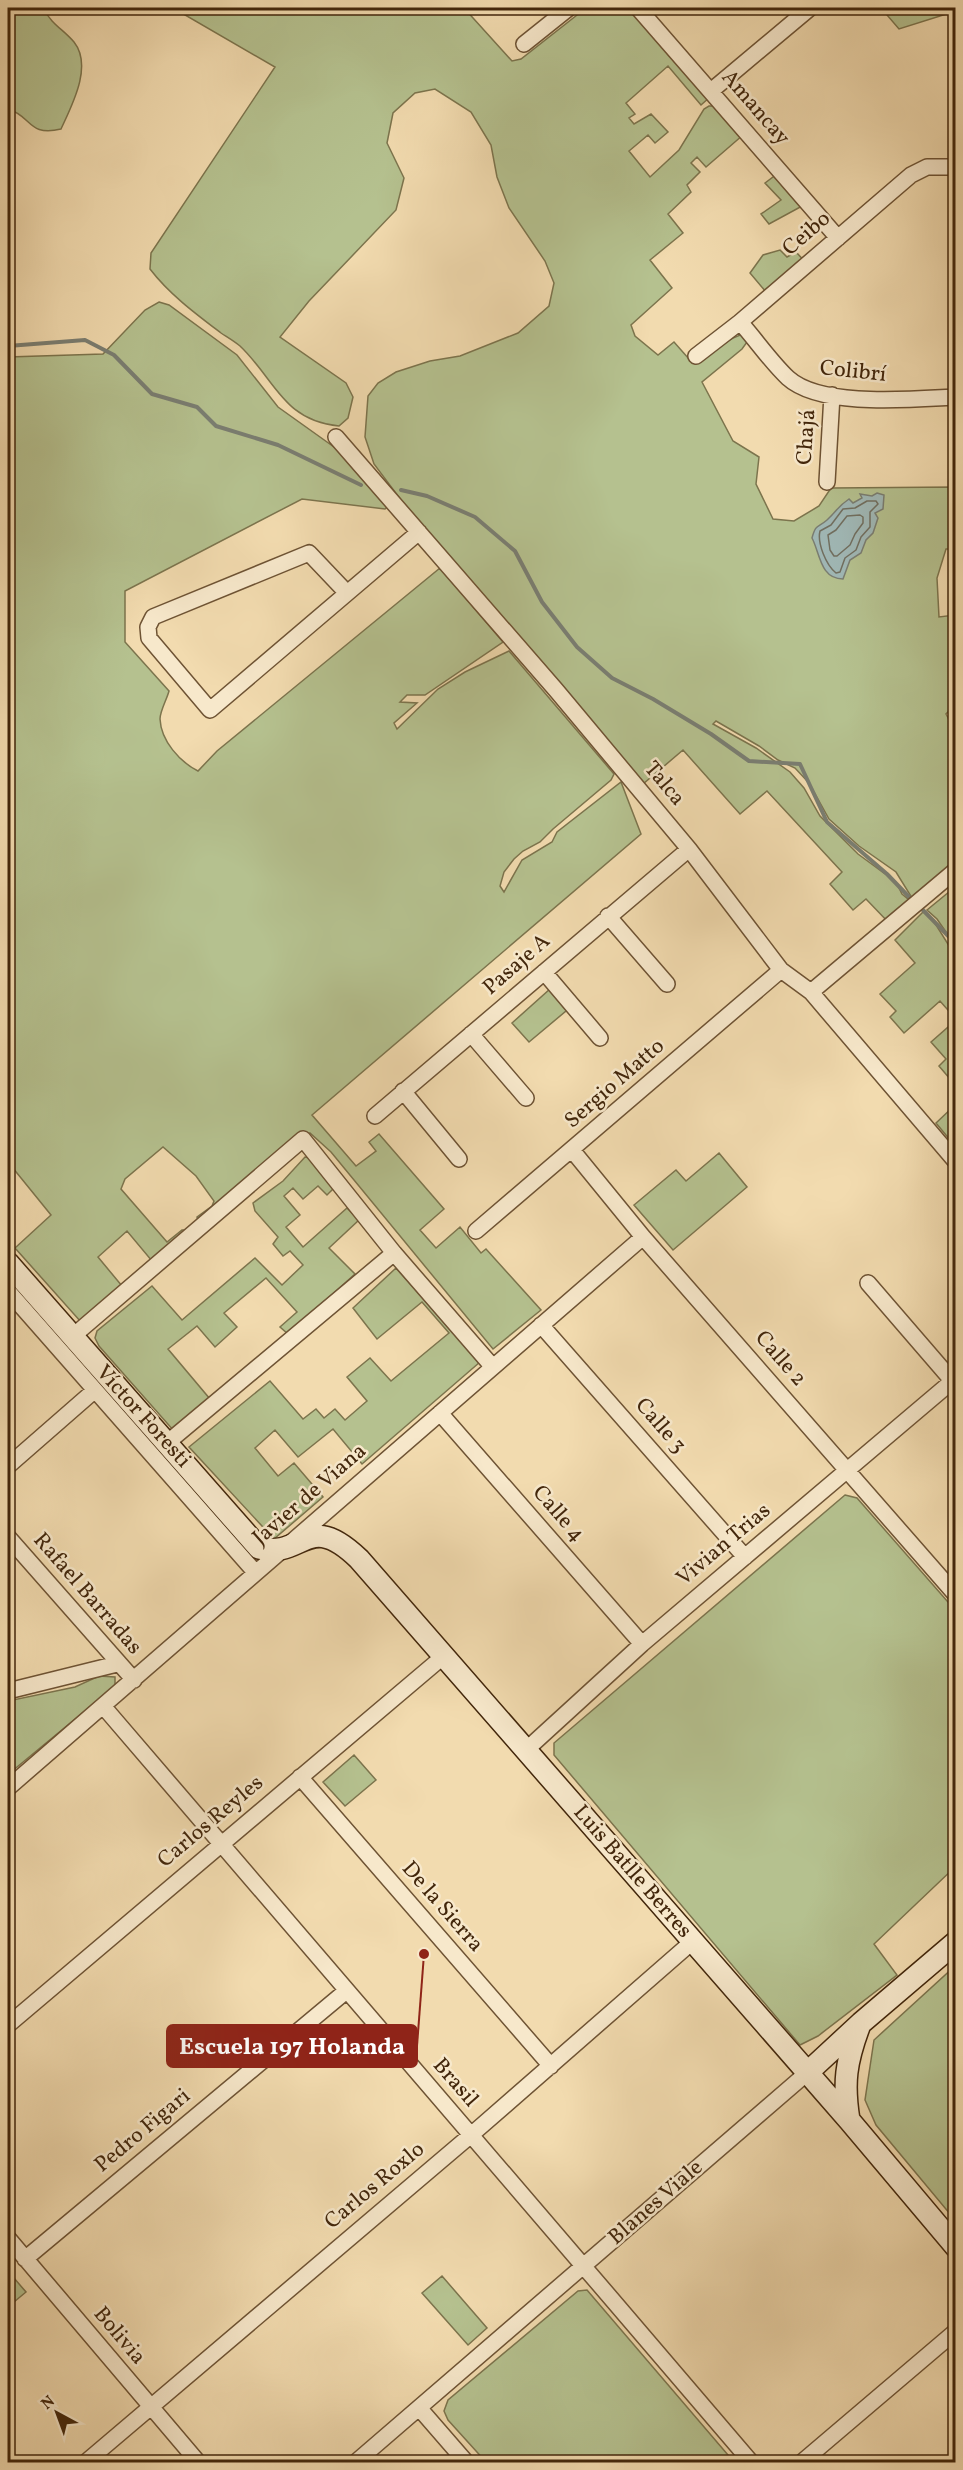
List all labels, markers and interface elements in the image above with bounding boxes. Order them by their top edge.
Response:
street label: Amancay [713,63,797,153]
street label: Ceibo [776,204,838,264]
street label: Colibrí [818,353,888,391]
street label: Chajá [790,408,824,466]
street label: Talca [636,755,692,813]
street label: Pasaje A [476,927,558,1003]
street label: Sergio Matto [558,1032,672,1136]
street label: Calle 2 [747,1324,813,1394]
street label: Víctor Foresti [88,1359,198,1475]
street label: Calle 3 [627,1391,693,1461]
street label: Javier de Viana [246,1437,374,1553]
street label: Calle 4 [525,1479,591,1549]
street label: Vivian Trias [670,1496,778,1594]
street label: Rafael Barradas [25,1526,149,1662]
street label: Carlos Reyles [151,1768,271,1876]
street label: Luis Batlle Berres [565,1799,699,1945]
street label: De la Sierra [394,1855,490,1959]
callout: Escuela 197 Holanda [167,2025,417,2067]
text: Escuela 197 Holanda [179,2031,405,2065]
street label: Brasil [425,2052,485,2114]
street label: Pedro Figari [88,2082,198,2180]
street label: Carlos Roxlo [318,2135,432,2237]
street label: Blanes Viale [602,2153,710,2253]
street label: Bolivia [85,2300,153,2372]
north arrow [27,2383,87,2443]
text: N [37,2391,60,2415]

